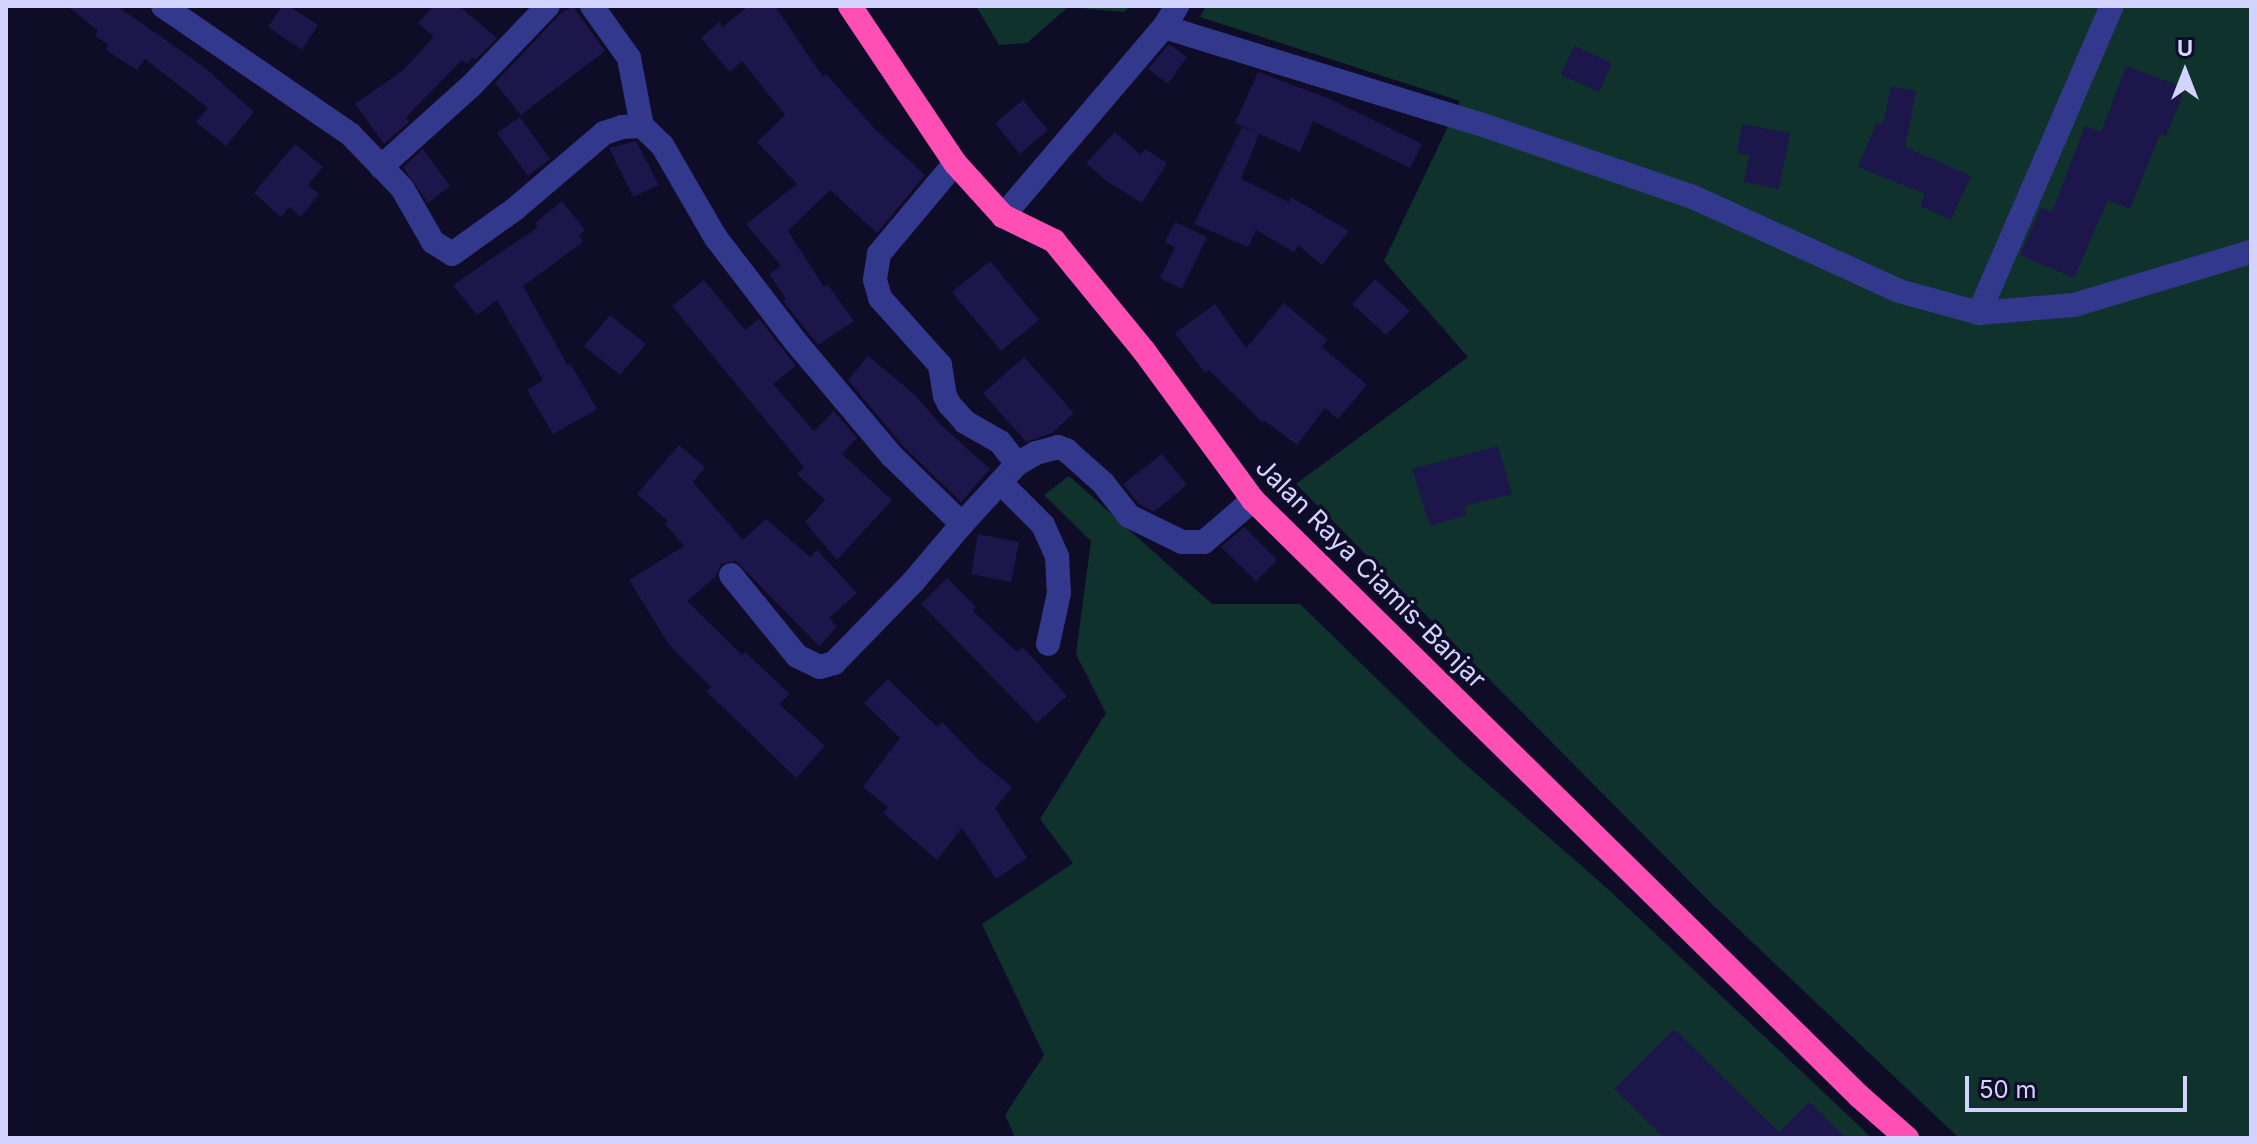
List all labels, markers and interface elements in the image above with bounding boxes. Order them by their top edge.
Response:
north arrow [2145,32,2225,112]
text: U [2177,35,2193,61]
street label: Jalan Raya Ciamis-Banjar [1249,451,1493,695]
scale bar [1969,1060,2191,1110]
text: 50 m [1979,1075,2037,1104]

